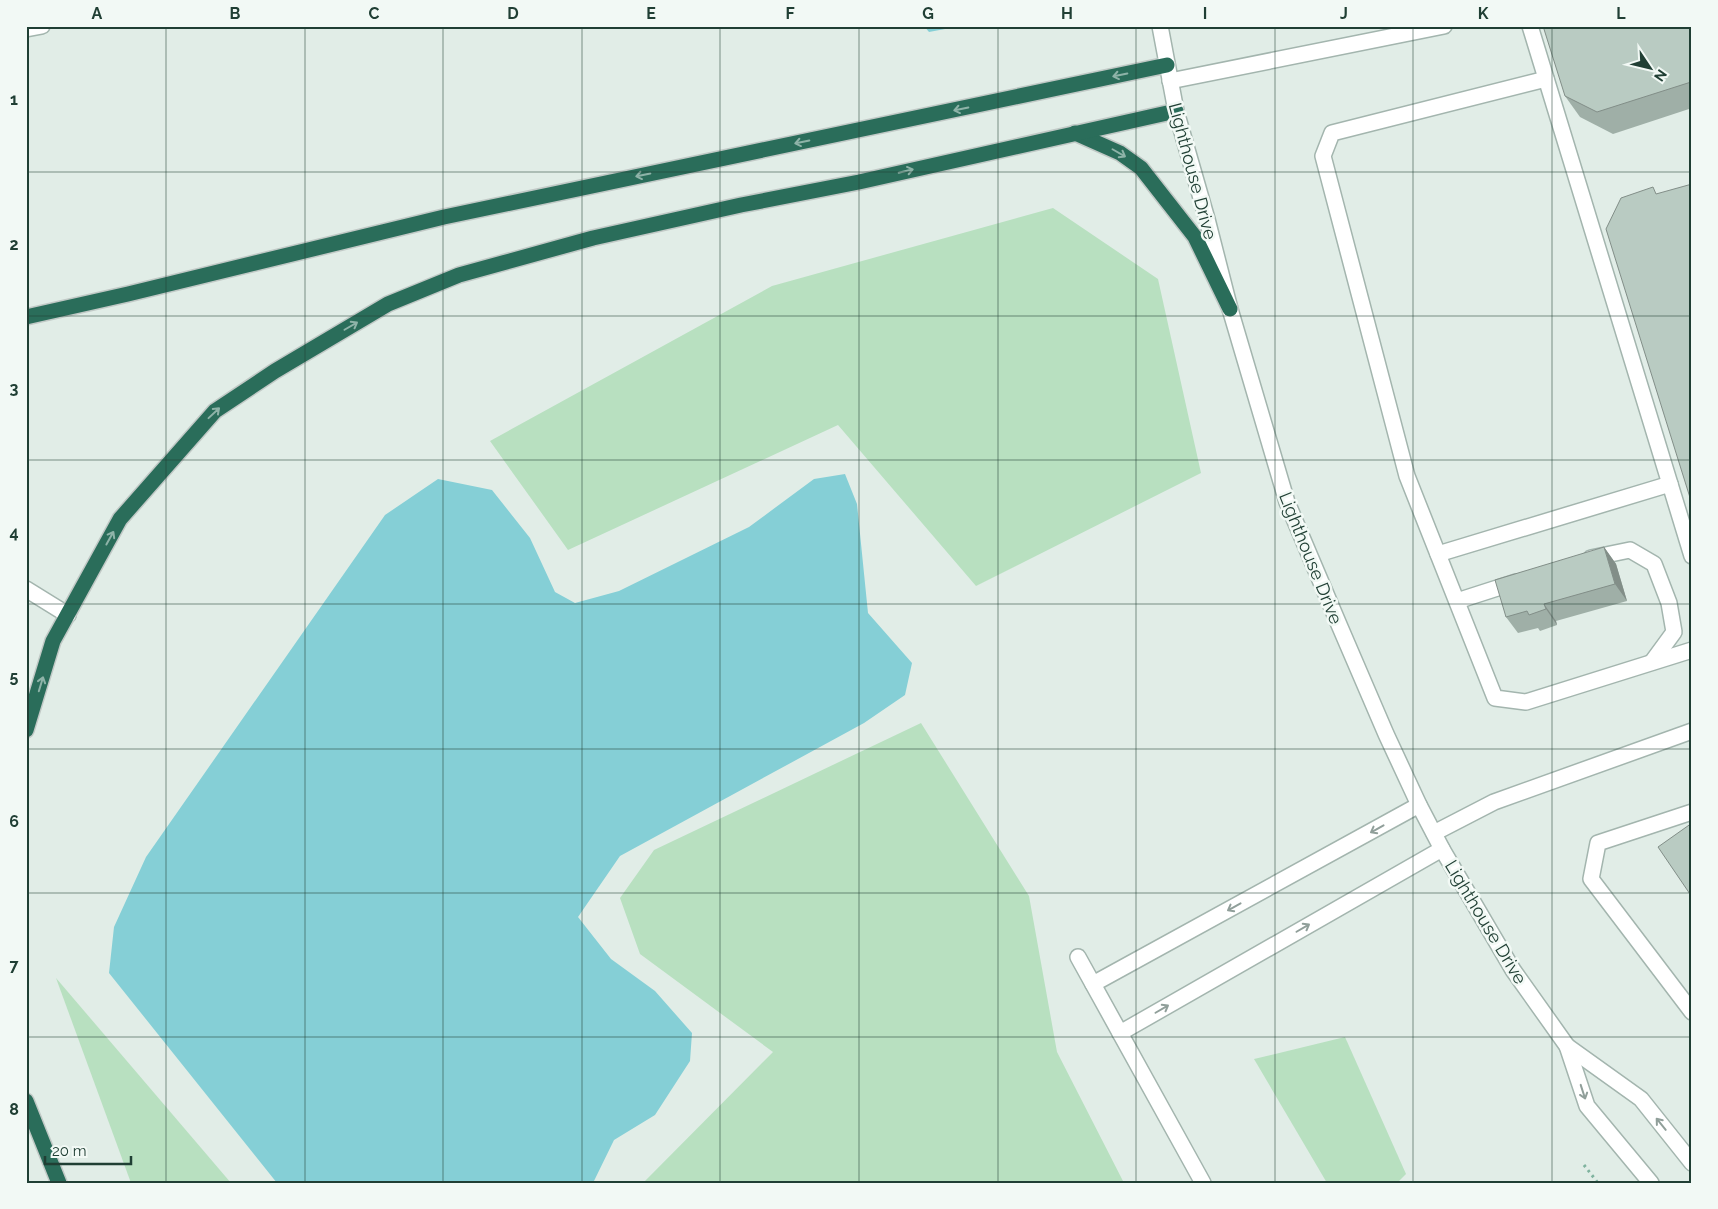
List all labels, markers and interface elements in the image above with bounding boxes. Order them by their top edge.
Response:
text: A [92,4,103,23]
text: B [230,4,241,23]
text: C [369,4,380,23]
text: D [507,4,519,23]
text: E [646,4,656,23]
text: F [785,4,795,23]
text: G [922,4,934,23]
text: H [1061,4,1073,23]
text: I [1203,4,1207,23]
text: J [1340,4,1348,23]
text: K [1478,4,1489,23]
text: L [1616,4,1626,23]
north arrow [1626,42,1676,92]
text: N [1651,66,1670,84]
one-way arrow [1112,71,1128,81]
text: 1 [10,90,18,109]
street label: Lighthouse Drive [1165,100,1221,242]
one-way arrow [953,104,969,114]
one-way arrow [794,138,810,147]
one-way arrow [1111,149,1126,159]
one-way arrow [898,166,914,175]
one-way arrow [635,171,651,180]
text: 2 [9,235,19,254]
one-way arrow [344,321,358,331]
text: 3 [10,379,19,398]
one-way arrow [208,408,221,419]
street label: Lighthouse Drive [1275,489,1347,628]
text: 4 [9,523,19,542]
one-way arrow [106,531,116,545]
text: 5 [10,667,19,686]
one-way arrow [36,676,46,692]
text: 6 [9,812,19,831]
one-way arrow [1370,824,1384,834]
street label: Lighthouse Drive [1441,856,1531,988]
one-way arrow [1227,902,1242,912]
one-way arrow [1296,923,1310,933]
text: 7 [10,956,19,975]
one-way arrow [1155,1004,1170,1014]
one-way arrow [1579,1084,1588,1100]
text: 8 [9,1100,19,1119]
one-way arrow [1656,1118,1667,1131]
scale bar [45,1134,131,1166]
text: 20 m [52,1142,87,1160]

